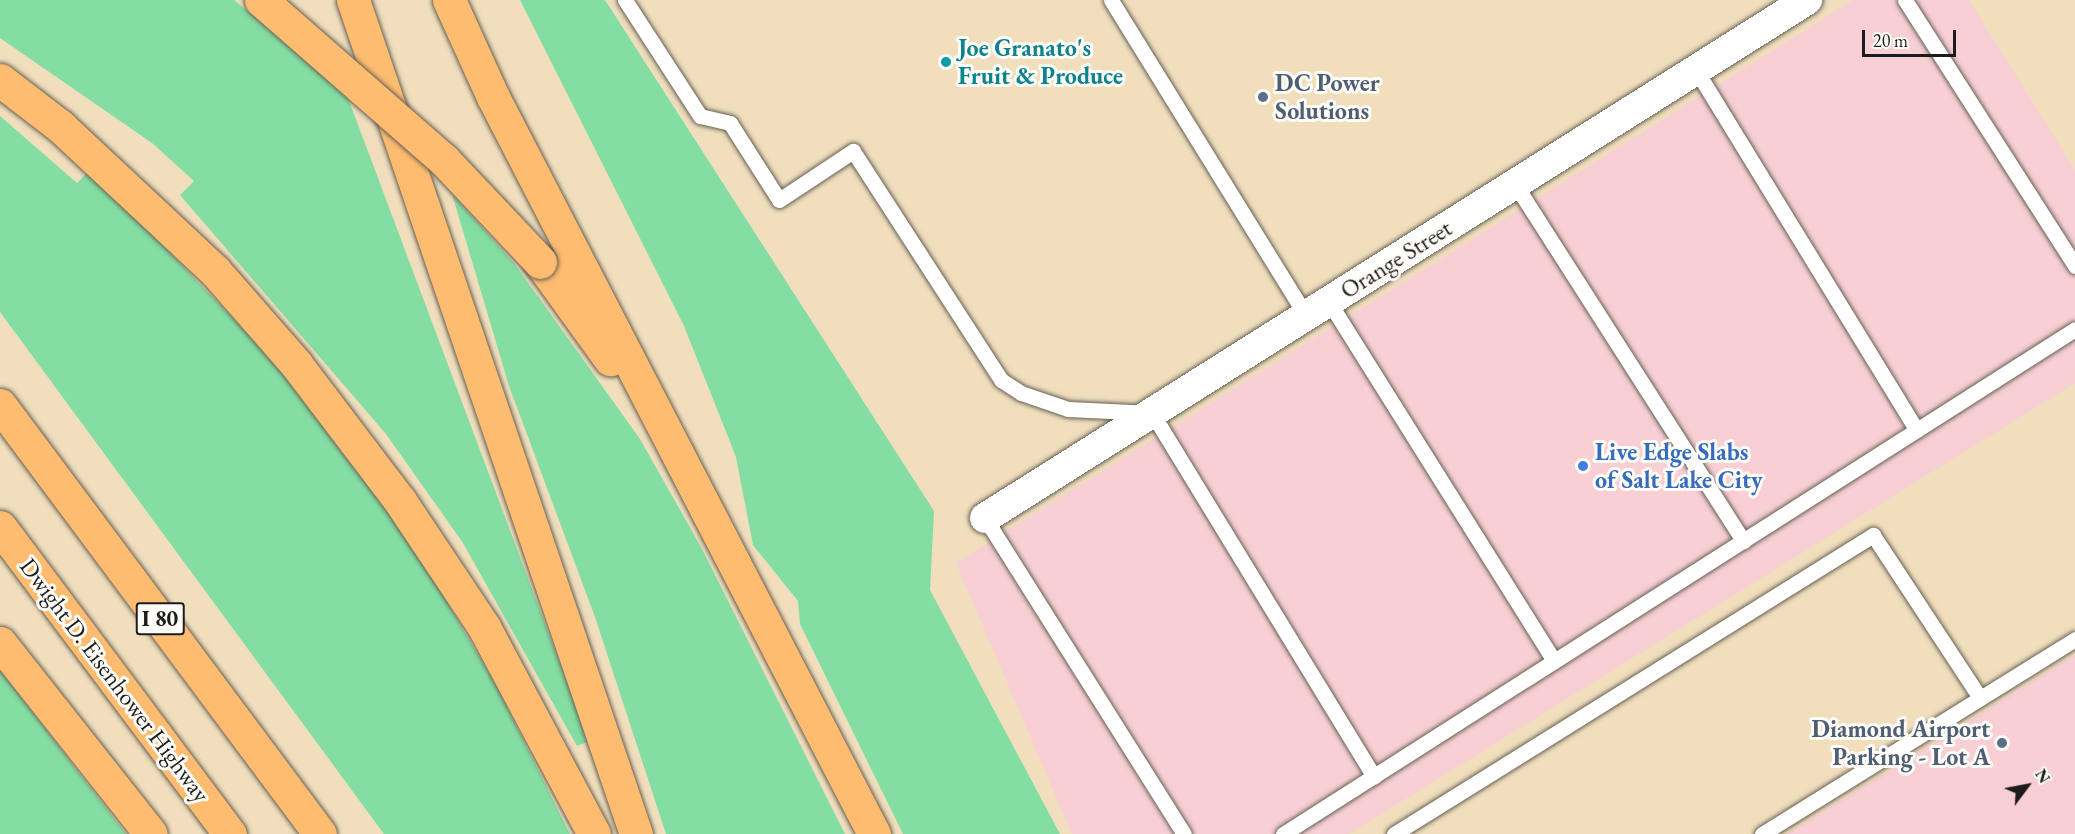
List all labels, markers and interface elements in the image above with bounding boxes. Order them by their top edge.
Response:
scale bar [1865,18,1960,56]
text: 20 m [1873,29,1908,52]
place label: Joe Granato's Fruit & Produce [958,34,1123,90]
marker: Joe Granato's Fruit & Produce [939,55,953,69]
place label: DC Power Solutions [1275,69,1380,125]
marker: DC Power Solutions [1256,90,1270,104]
street label: Orange Street [1335,213,1457,305]
place label: Live Edge Slabs of Salt Lake City [1595,438,1762,494]
marker: Live Edge Slabs of Salt Lake City [1576,459,1590,473]
street label: Dwight D. Eisenhower Highway [14,552,216,808]
road number: I 80 [134,600,186,638]
place label: Diamond Airport Parking - Lot A [1812,715,1990,771]
marker: Diamond Airport Parking - Lot A [1995,736,2009,750]
north arrow [1997,756,2057,816]
text: N [2030,765,2055,787]

